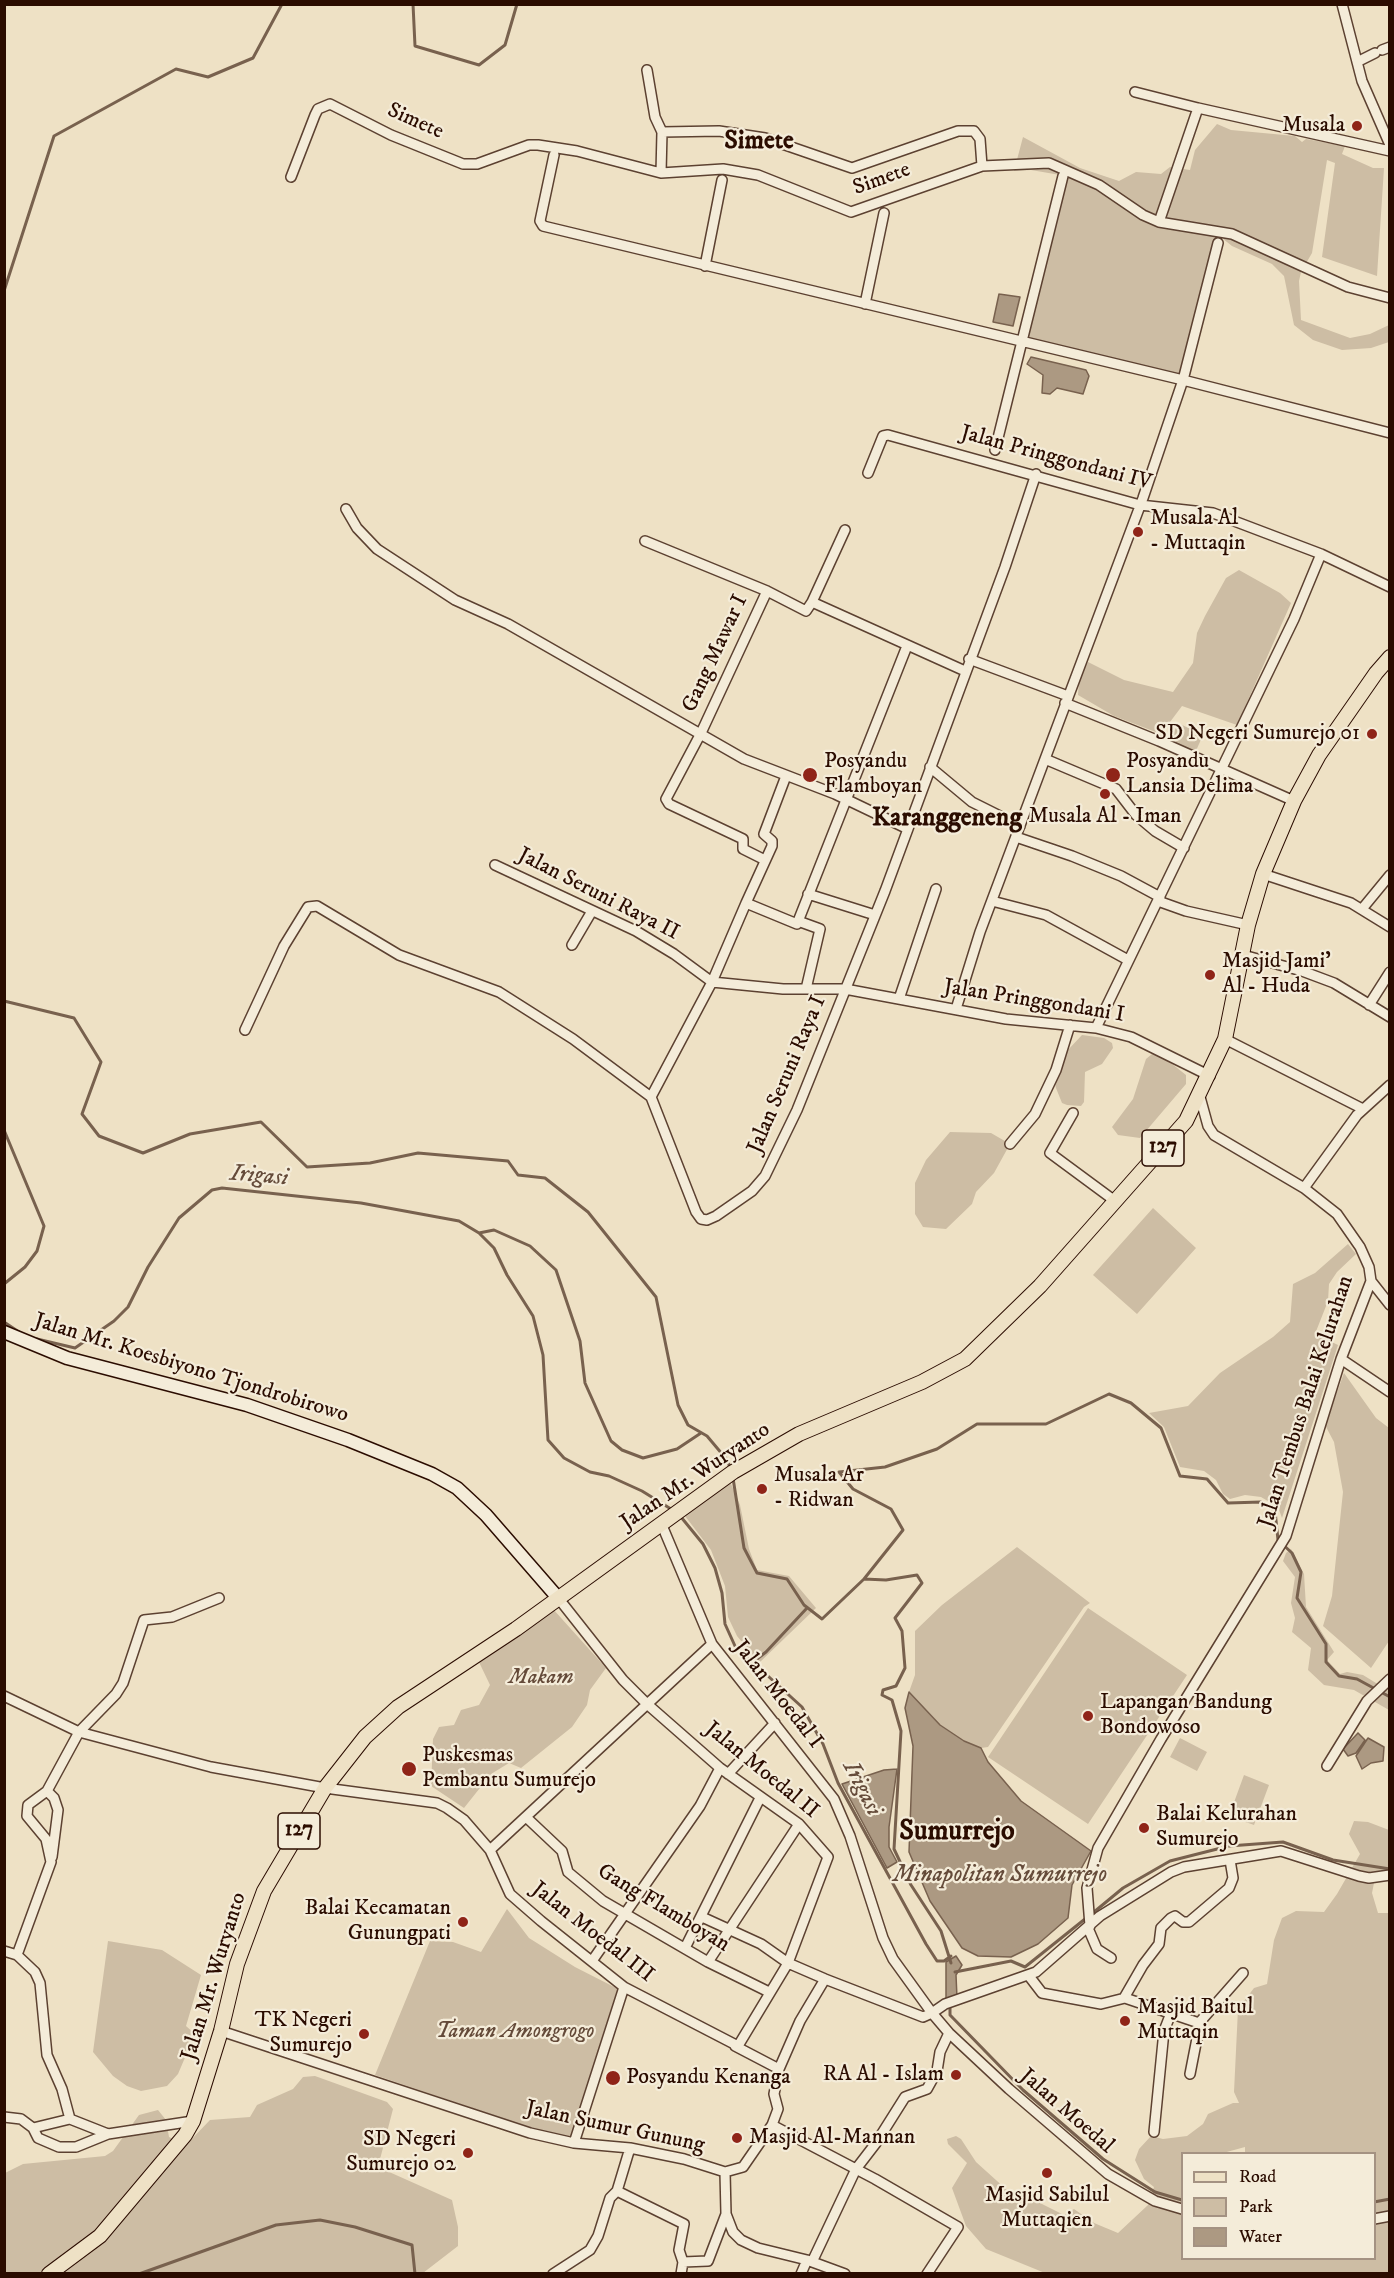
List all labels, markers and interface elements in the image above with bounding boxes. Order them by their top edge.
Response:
street label: Simete [383,98,447,146]
place label: Musala [1282,113,1345,139]
marker: Musala [1350,119,1364,133]
district label: Simete [724,127,794,159]
street label: Simete [850,158,914,202]
street label: Jalan Pringgondani IV [958,421,1154,497]
place label: Musala Al - Muttaqin [1150,506,1245,558]
marker: Musala Al - Muttaqin [1131,525,1145,539]
street label: Gang Mawar I [677,591,755,717]
place label: SD Negeri Sumurejo 01 [1155,721,1360,747]
marker: SD Negeri Sumurejo 01 [1365,727,1379,741]
place label: Posyandu Flamboyan [824,749,922,800]
place label: Posyandu Lansia Delima [1126,749,1253,800]
marker: Posyandu Flamboyan [801,766,819,784]
marker: Posyandu Lansia Delima [1104,766,1122,784]
marker: Musala Al - Iman [1098,787,1112,801]
district label: Karanggeneng [872,804,1022,836]
place label: Musala Al - Iman [1028,804,1182,830]
street label: Jalan Seruni Raya II [513,843,683,947]
place label: Masjid Jami' Al - Huda [1222,949,1331,1000]
marker: Masjid Jami' Al - Huda [1203,968,1217,982]
street label: Jalan Pringgondani I [942,975,1126,1029]
street label: Jalan Seruni Raya I [743,992,833,1158]
road number: 127 [1142,1130,1184,1166]
water label: Irigasi [229,1160,289,1194]
street label: Jalan Tembus Balai Kelurahan [1254,1272,1360,1532]
street label: Jalan Mr. Koesbiyono Tjondrobirowo [31,1309,351,1429]
street label: Jalan Mr. Wuryanto [616,1417,776,1537]
place label: Musala Ar - Ridwan [774,1463,864,1514]
marker: Musala Ar - Ridwan [755,1482,769,1496]
street label: Jalan Moedal I [727,1636,827,1754]
park label: Makam [509,1665,573,1691]
place label: Lapangan Bandung Bondowoso [1100,1690,1272,1742]
marker: Lapangan Bandung Bondowoso [1081,1709,1095,1723]
street label: Jalan Moedal II [699,1717,823,1825]
place label: Puskesmas Pembantu Sumurejo [422,1743,596,1795]
water label: Irigasi [835,1757,887,1821]
marker: Puskesmas Pembantu Sumurejo [400,1760,418,1778]
place label: Balai Kelurahan Sumurejo [1156,1802,1297,1854]
road number: 127 [278,1813,320,1849]
district label: Sumurrejo [899,1816,1015,1850]
marker: Balai Kelurahan Sumurejo [1137,1821,1151,1835]
street label: Gang Flamboyan [592,1859,734,1959]
water label: Minapolitan Sumurrejo [893,1862,1107,1890]
street label: Jalan Moedal III [525,1877,659,1989]
street label: Jalan Mr. Wuryanto [177,1890,253,2064]
place label: Balai Kecamatan Gunungpati [304,1896,451,1948]
marker: Balai Kecamatan Gunungpati [456,1915,470,1929]
place label: Masjid Baitul Muttaqin [1137,1995,1254,2047]
place label: TK Negeri Sumurejo [255,2008,352,2060]
marker: Masjid Baitul Muttaqin [1118,2014,1132,2028]
park label: Taman Amongrogo [436,2019,594,2045]
marker: TK Negeri Sumurejo [357,2027,371,2041]
place label: RA Al - Islam [823,2062,944,2088]
street label: Jalan Moedal [1013,2064,1119,2160]
place label: Posyandu Kenanga [626,2065,791,2091]
marker: RA Al - Islam [949,2068,963,2082]
marker: Posyandu Kenanga [604,2069,622,2087]
street label: Jalan Sumur Gunung [523,2096,707,2160]
place label: Masjid Al-Mannan [749,2125,915,2151]
place label: SD Negeri Sumurejo 02 [346,2127,456,2178]
marker: Masjid Al-Mannan [730,2131,744,2145]
marker: SD Negeri Sumurejo 02 [461,2146,475,2160]
legend [1181,2152,1376,2260]
marker: Masjid Sabilul Muttaqien [1040,2166,1054,2180]
text: Road [1239,2166,1276,2188]
place label: Masjid Sabilul Muttaqien [985,2183,1109,2234]
text: Park [1239,2196,1273,2218]
text: Water [1239,2226,1282,2248]

